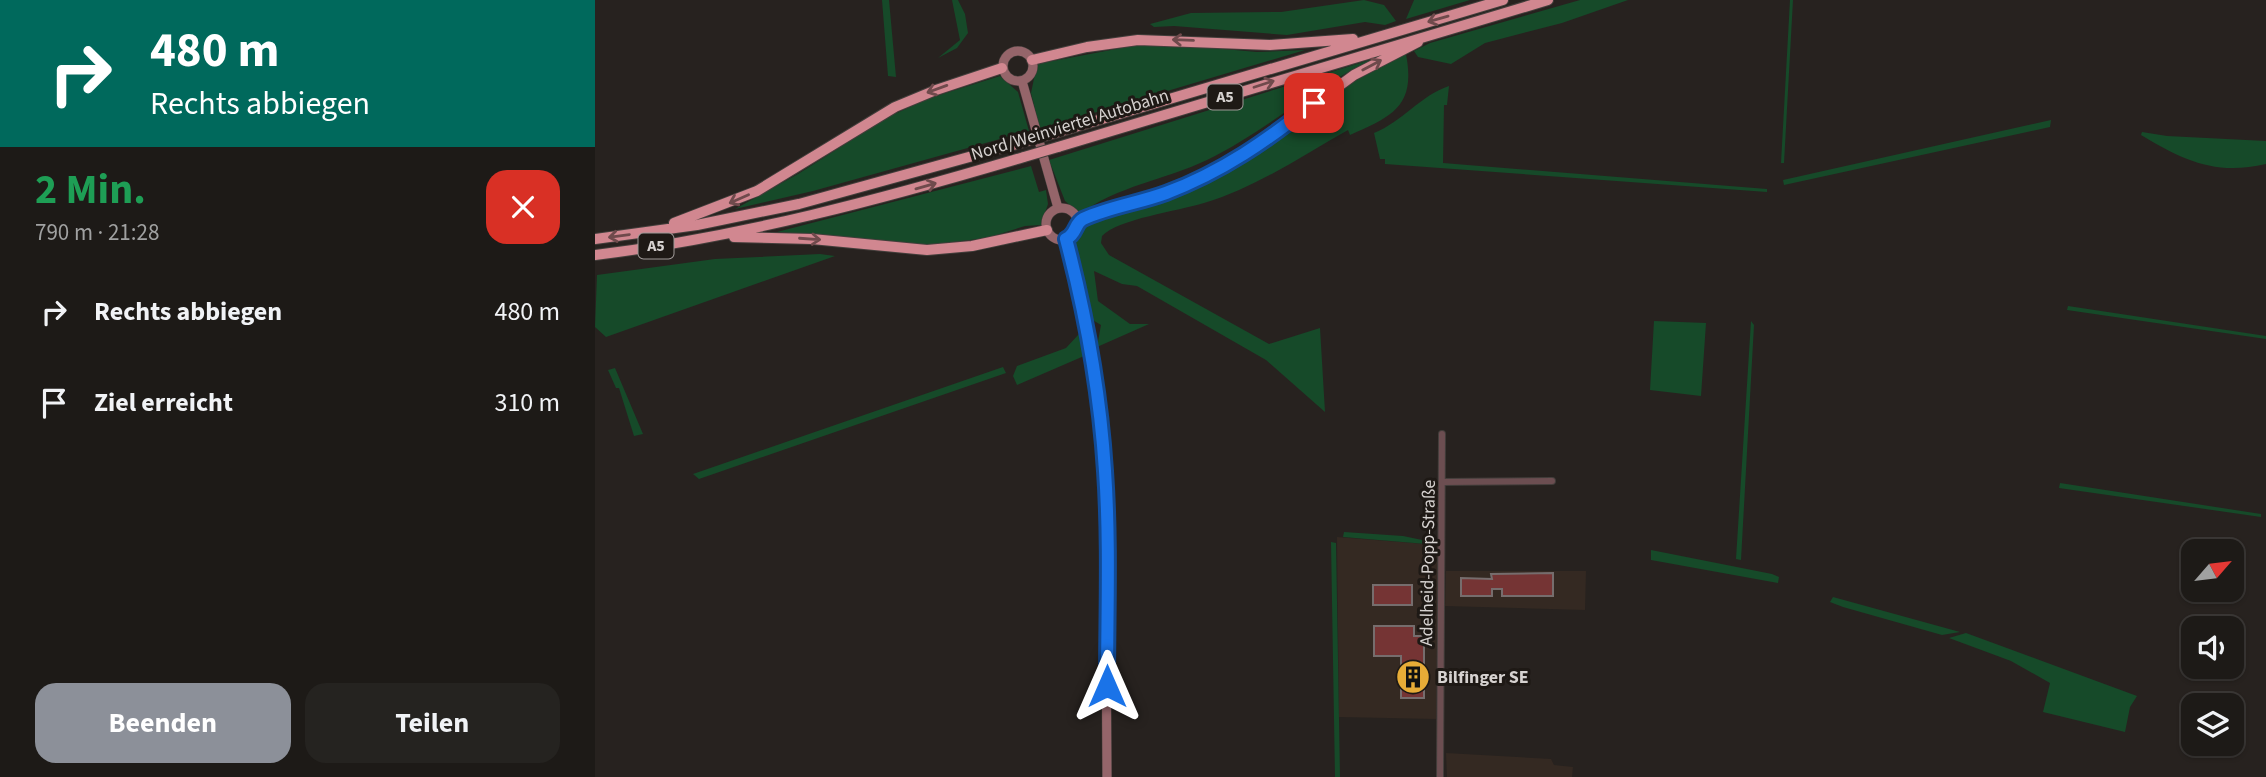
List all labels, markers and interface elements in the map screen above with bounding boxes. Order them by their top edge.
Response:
one-way arrow [1427,13,1449,26]
text: 480 m [150,16,279,86]
icon: right [35,28,126,119]
one-way arrow [1171,33,1194,46]
one-way arrow [1362,58,1382,72]
pin [1284,73,1344,133]
one-way arrow [1252,77,1274,89]
text: Rechts abbiegen [150,81,370,127]
street label: Nord/Weinviertel Autobahn [968,83,1172,167]
one-way arrow [927,84,949,96]
icon: arrive [1295,84,1333,122]
road number: A5 [1207,85,1243,110]
text: 2 Min. [35,160,146,220]
button: close [486,170,560,244]
one-way arrow [915,178,937,191]
one-way arrow [729,193,750,206]
text: 790 m · 21:28 [35,216,159,249]
one-way arrow [608,229,631,242]
one-way arrow [798,233,820,246]
road number: A5 [638,234,673,258]
icon: right [35,293,73,331]
text: Rechts abbiegen [94,293,282,330]
text: 480 m [494,293,560,330]
icon: arrive [35,384,73,422]
text: Ziel erreicht [94,384,233,421]
text: 310 m [494,384,560,421]
street label: Adelheid-Popp-Straße [1414,480,1442,646]
north arrow [2181,539,2243,602]
map controls [2181,539,2244,756]
button: sound [2181,616,2244,679]
position arrow [1070,649,1144,723]
building icon: Bilfinger SE [1394,658,1432,696]
place label: Bilfinger SE [1437,665,1529,690]
button: Beenden [35,683,291,763]
button: Teilen [305,683,560,763]
button: layers [2181,693,2244,756]

